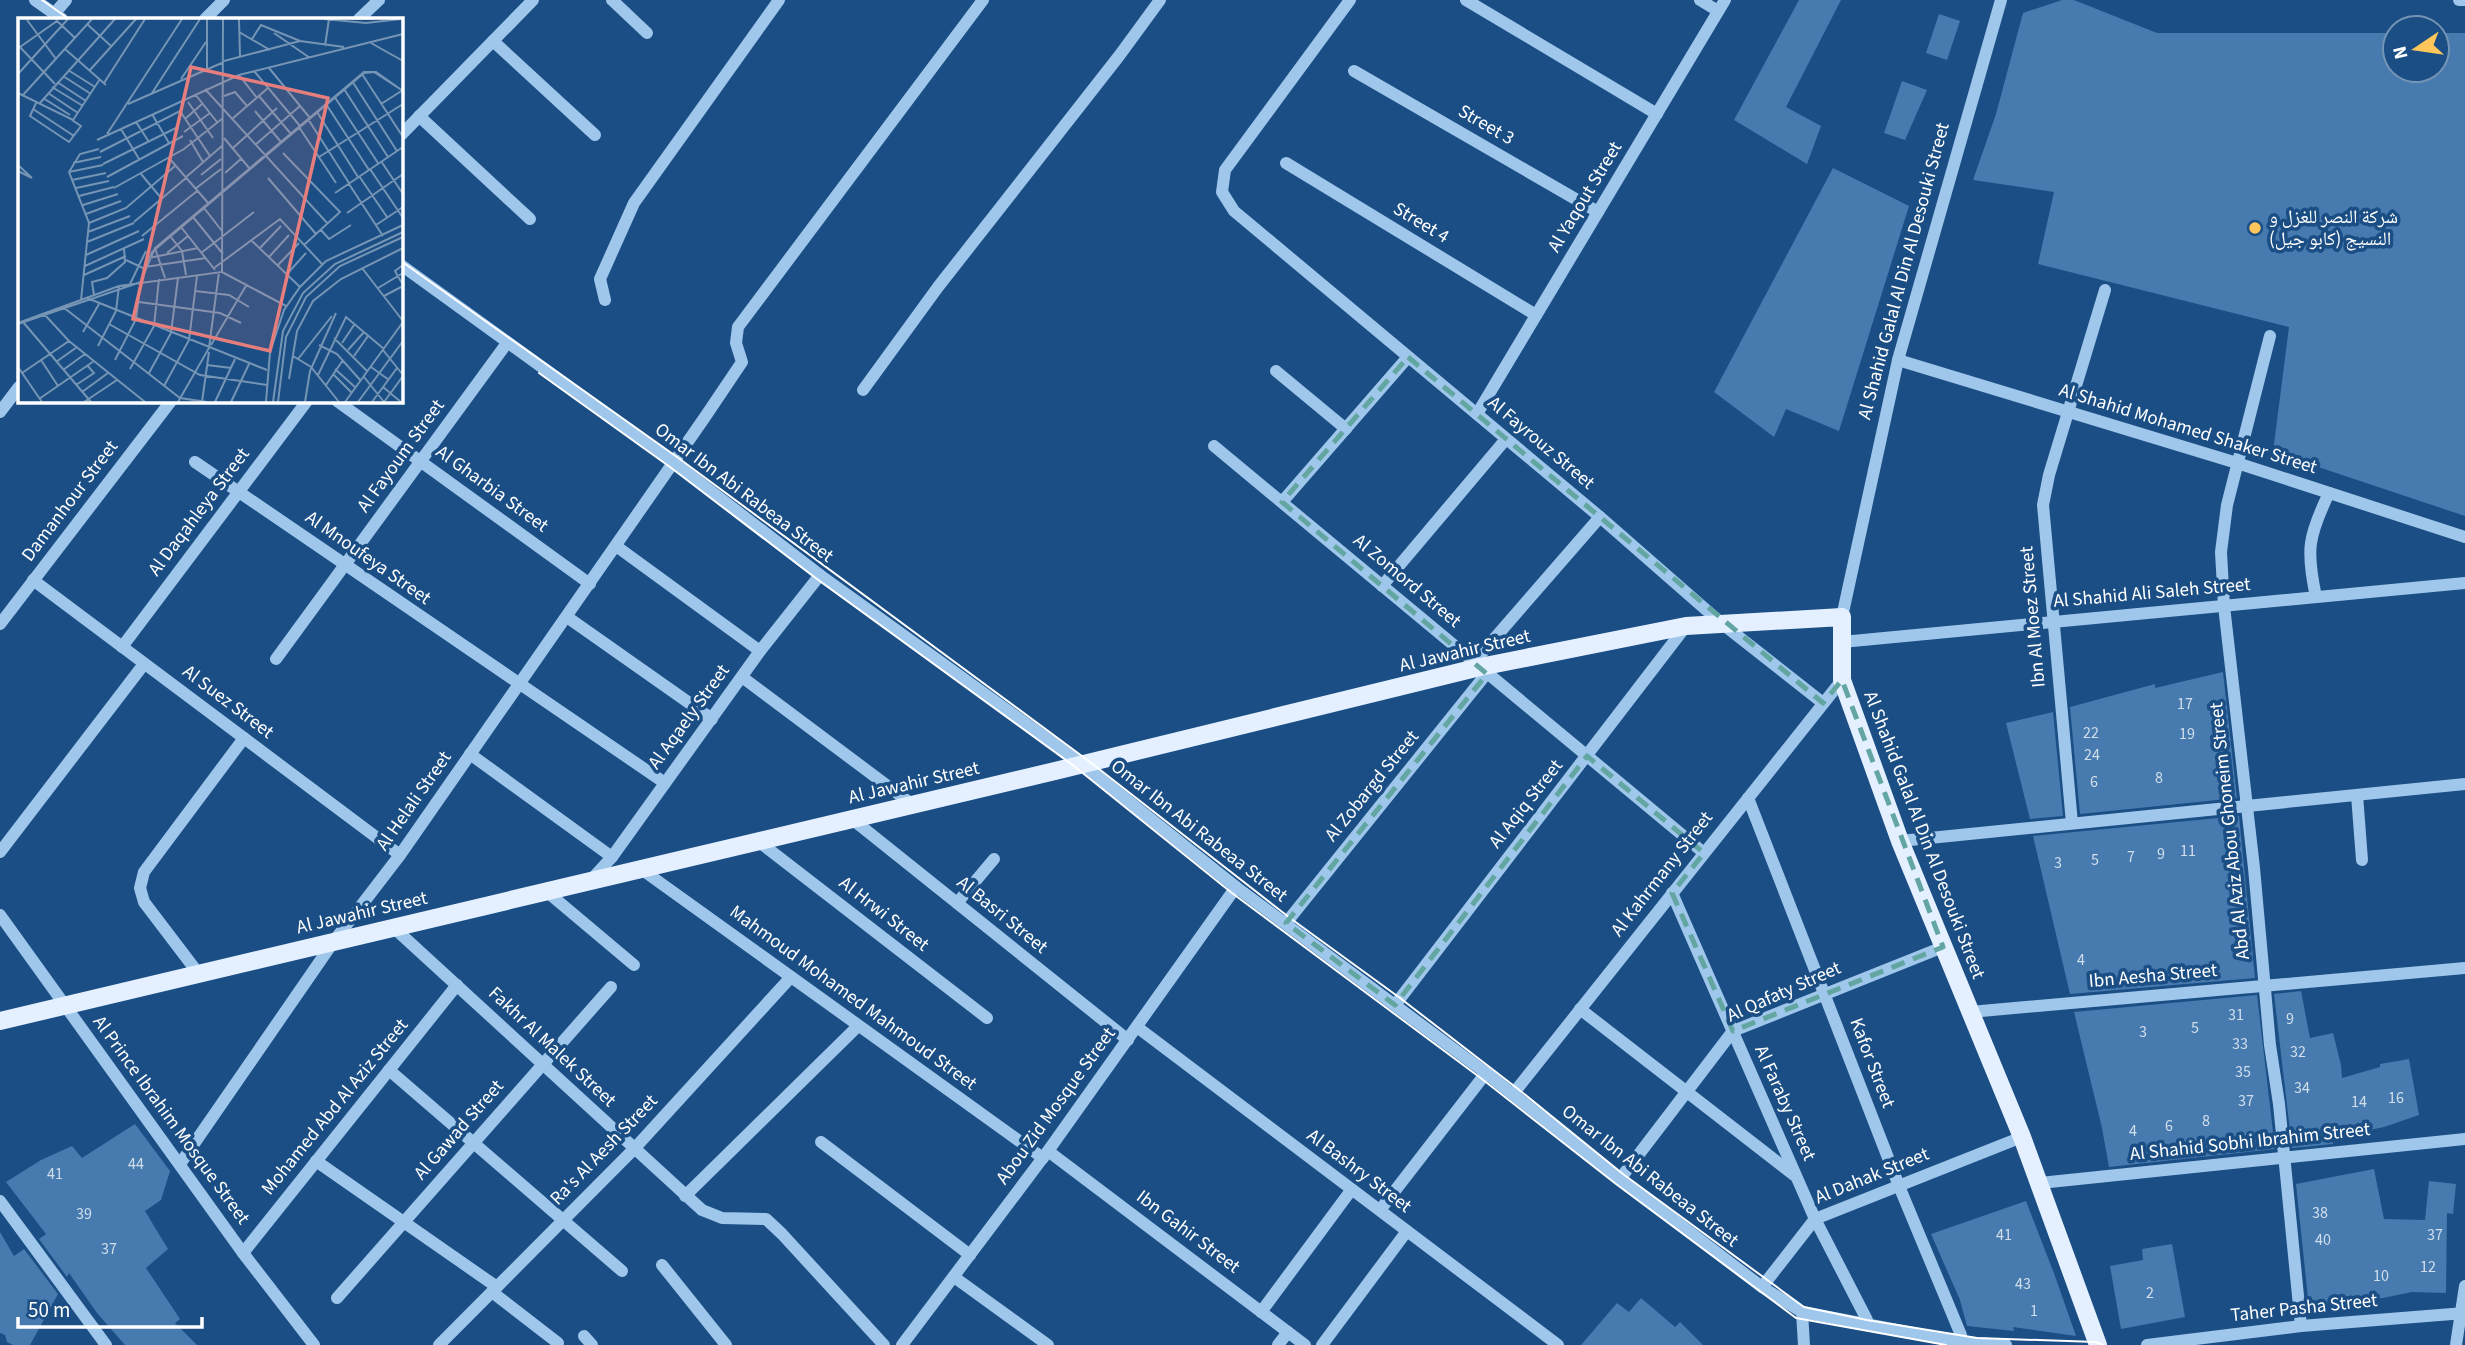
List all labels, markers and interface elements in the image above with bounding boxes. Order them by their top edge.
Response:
north arrow [2381,14,2451,84]
inset map [18,18,402,402]
text: N [2386,43,2415,62]
street label: Street 3 [1453,98,1519,152]
street label: Al Shahid Galal Al Din Al Desouki Street [1851,119,1957,422]
street label: Al Yaqout Street [1541,136,1629,258]
street label: Street 4 [1388,196,1454,250]
place label: شركة النصر للغزل و النسيج (كابو جيل) [2269,204,2398,253]
marker: شركة النصر للغزل و النسيج (كابو جيل) [2247,220,2263,236]
street label: Al Shahid Mohamed Shaker Street [2056,377,2321,481]
street label: Al Fayrouz Street [1482,390,1601,496]
street label: Al Fayoum Street [351,393,452,518]
street label: Omar Ibn Abi Rabeaa Street [649,417,840,570]
street label: Damanhour Street [15,434,125,567]
street label: Al Gharbia Street [430,439,554,539]
street label: Al Daqahleya Street [142,442,257,582]
street label: Al Mnoufeya Street [300,504,437,612]
street label: Al Zomord Street [1347,528,1467,635]
street label: Ibn Al Moez Street [2013,545,2053,689]
street label: Al Shahid Ali Saleh Street [2052,571,2252,615]
street label: Al Jawahir Street [1397,623,1534,679]
street label: Al Aqaely Street [642,658,737,775]
street label: Al Suez Street [177,659,280,746]
street label: Al Shahid Galal Al Din Al Desouki Street [1856,687,1992,983]
house number: 17 [2177,693,2193,715]
street label: Abd Al Aziz Abou Ghoneim Street [2203,701,2257,961]
house number: 22 [2083,722,2099,744]
house number: 19 [2179,723,2195,745]
street label: Al Zobargd Street [1319,724,1426,848]
house number: 24 [2084,744,2100,766]
street label: Al Helali Street [370,745,459,856]
street label: Omar Ibn Abi Rabeaa Street [1105,753,1294,909]
street label: Al Aqiq Street [1483,753,1570,854]
street label: Al Jawahir Street [846,755,983,811]
house number: 8 [2155,767,2163,789]
house number: 6 [2090,771,2098,793]
street label: Al Kahrmany Street [1604,805,1720,942]
house number: 11 [2180,840,2196,862]
house number: 9 [2157,843,2165,865]
house number: 7 [2127,846,2135,868]
house number: 5 [2091,849,2099,871]
house number: 3 [2054,852,2062,874]
street label: Al Hrwi Street [833,870,935,958]
street label: Al Basri Street [951,870,1054,961]
street label: Al Jawahir Street [294,885,431,941]
street label: Mahmoud Mohamed Mahmoud Street [724,899,983,1097]
house number: 4 [2077,949,2085,971]
street label: Al Qafaty Street [1723,955,1846,1029]
street label: Ibn Aesha Street [2088,957,2219,995]
street label: Fakhr Al Malek Street [482,981,622,1114]
house number: 31 [2228,1004,2244,1026]
house number: 9 [2286,1008,2294,1030]
street label: Al Prince Ibrahim Mosque Street [86,1010,256,1230]
street label: Mohamed Abd Al Aziz Street [255,1012,415,1201]
street label: Kafor Street [1843,1014,1902,1112]
house number: 5 [2191,1017,2199,1039]
street label: Abou Zid Mosque Street [990,1021,1123,1190]
house number: 3 [2139,1021,2147,1043]
house number: 33 [2232,1033,2248,1055]
street label: Al Faraby Street [1748,1041,1823,1166]
house number: 32 [2290,1041,2306,1063]
house number: 35 [2235,1061,2251,1083]
street label: Al Gawad Street [408,1073,511,1186]
house number: 34 [2294,1077,2310,1099]
house number: 16 [2388,1087,2404,1109]
street label: Ra's Al Aesh Street [544,1088,664,1211]
house number: 37 [2238,1090,2254,1112]
house number: 14 [2351,1091,2367,1113]
street label: Omar Ibn Abi Rabeaa Street [1556,1098,1745,1254]
house number: 8 [2202,1110,2210,1132]
house number: 6 [2165,1115,2173,1137]
street label: Al Shahid Sobhi Ibrahim Street [2128,1116,2372,1168]
house number: 4 [2129,1120,2137,1142]
street label: Al Bashry Street [1301,1122,1418,1220]
street label: Al Dahak Street [1811,1141,1934,1211]
house number: 44 [128,1153,144,1175]
house number: 41 [47,1163,63,1185]
street label: Ibn Gahir Street [1130,1184,1246,1280]
house number: 38 [2312,1202,2328,1224]
house number: 39 [76,1203,92,1225]
house number: 41 [1996,1224,2012,1246]
house number: 37 [2427,1224,2443,1246]
house number: 40 [2315,1229,2331,1251]
house number: 37 [101,1238,117,1260]
house number: 12 [2420,1256,2436,1278]
house number: 10 [2373,1265,2389,1287]
house number: 43 [2015,1273,2031,1295]
house number: 2 [2146,1282,2154,1304]
scale bar [18,1286,201,1330]
street label: Taher Pasha Street [2229,1287,2379,1329]
text: 50 m [28,1295,70,1325]
house number: 1 [2030,1300,2038,1322]

